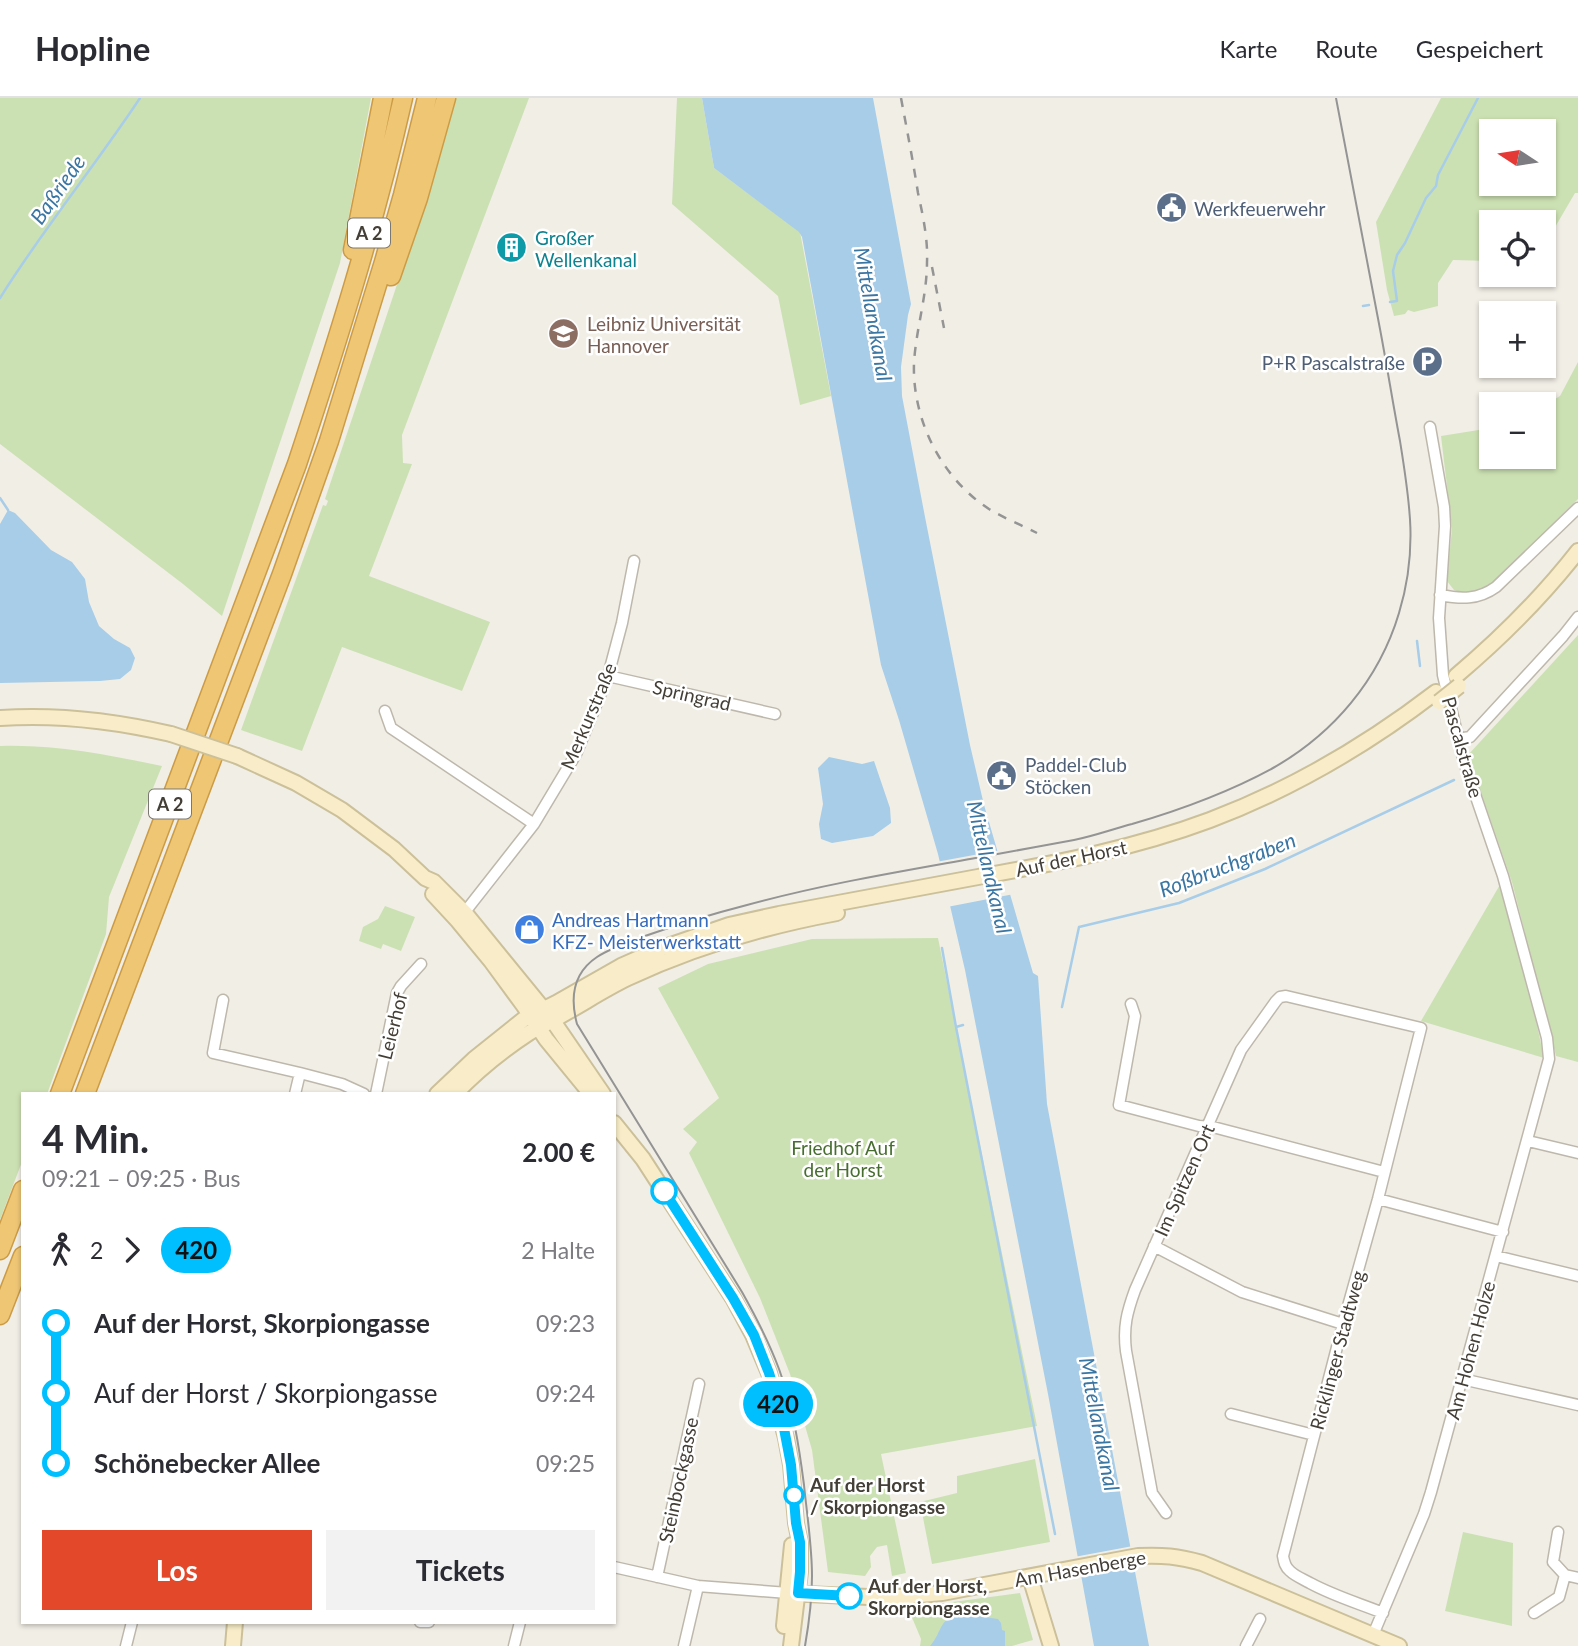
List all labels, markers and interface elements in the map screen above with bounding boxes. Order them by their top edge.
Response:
text: Hopline [35,28,150,68]
text: Karte [1220,34,1277,63]
text: Route [1315,34,1378,63]
text: Gespeichert [1416,34,1543,63]
north arrow [1479,119,1556,196]
map controls [1479,119,1556,469]
water label: Baßriede [24,150,90,228]
public building icon: Werkfeuerwehr [1154,191,1188,225]
place label: Werkfeuerwehr [1194,197,1326,220]
button: locate [1479,210,1556,287]
road number: A 2 [348,218,390,248]
place label: Großer Wellenkanal [535,226,637,271]
building icon: Großer Wellenkanal [495,231,529,265]
water label: Mittellandkanal [850,245,898,383]
button: + [1479,301,1556,378]
place label: Leibniz Universität Hannover [587,312,741,357]
school or university icon: Leibniz Universität Hannover [547,317,581,351]
parking icon: P+R Pascalstraße [1411,345,1445,379]
place label: P+R Pascalstraße [1262,351,1405,374]
button: − [1479,392,1556,469]
street label: Merkurstraße [555,659,621,773]
street label: Springrad [651,675,733,715]
street label: Pascalstraße [1438,694,1488,800]
place label: Paddel-Club Stöcken [1025,753,1127,798]
public building icon: Paddel-Club Stöcken [985,758,1019,792]
road number: A 2 [149,790,191,818]
water label: Mittellandkanal [963,798,1017,936]
water label: Roßbruchgraben [1155,826,1299,902]
street label: Auf der Horst [1013,835,1129,881]
place label: Andreas Hartmann KFZ- Meisterwerkstatt [552,908,741,953]
shop icon: Andreas Hartmann KFZ- Meisterwerkstatt [512,913,546,947]
street label: Leierhof [373,990,412,1062]
text: 4 Min. [42,1115,149,1161]
street label: Im Spitzen Ort [1149,1120,1219,1240]
text: 2.00 € [522,1136,595,1168]
park label: Friedhof Auf der Horst [791,1136,895,1181]
text: 09:21 – 09:25 · Bus [42,1164,241,1192]
unlabelled marker [651,1178,677,1204]
icon: walk [42,1231,80,1269]
icon: forward [113,1231,151,1269]
text: 420 [175,1235,217,1264]
text: 2 [90,1236,103,1264]
text: 2 Halte [521,1236,595,1264]
street label: Ricklinger Stadtweg [1305,1268,1369,1432]
street label: Am Hohen Holze [1440,1278,1500,1422]
text: Auf der Horst, Skorpiongasse [94,1307,430,1339]
text: 09:23 [536,1309,595,1337]
water label: Mittellandkanal [1075,1355,1125,1493]
text: Auf der Horst / Skorpiongasse [94,1377,437,1409]
text: 09:24 [536,1379,595,1407]
line badge: 420 [738,1381,818,1427]
text: 420 [757,1389,799,1418]
street label: Steinbockgasse [653,1415,703,1545]
text: Schönebecker Allee [94,1447,321,1479]
text: 09:25 [536,1449,595,1477]
place label: Auf der Horst / Skorpiongasse [809,1473,945,1518]
marker: Auf der Horst / Skorpiongasse [784,1485,804,1505]
button: Los [42,1530,312,1610]
button: Tickets [326,1530,595,1610]
street label: Am Hasenberge [1013,1545,1147,1591]
place label: Auf der Horst, Skorpiongasse [867,1574,990,1619]
marker: Auf der Horst, Skorpiongasse [836,1583,862,1609]

